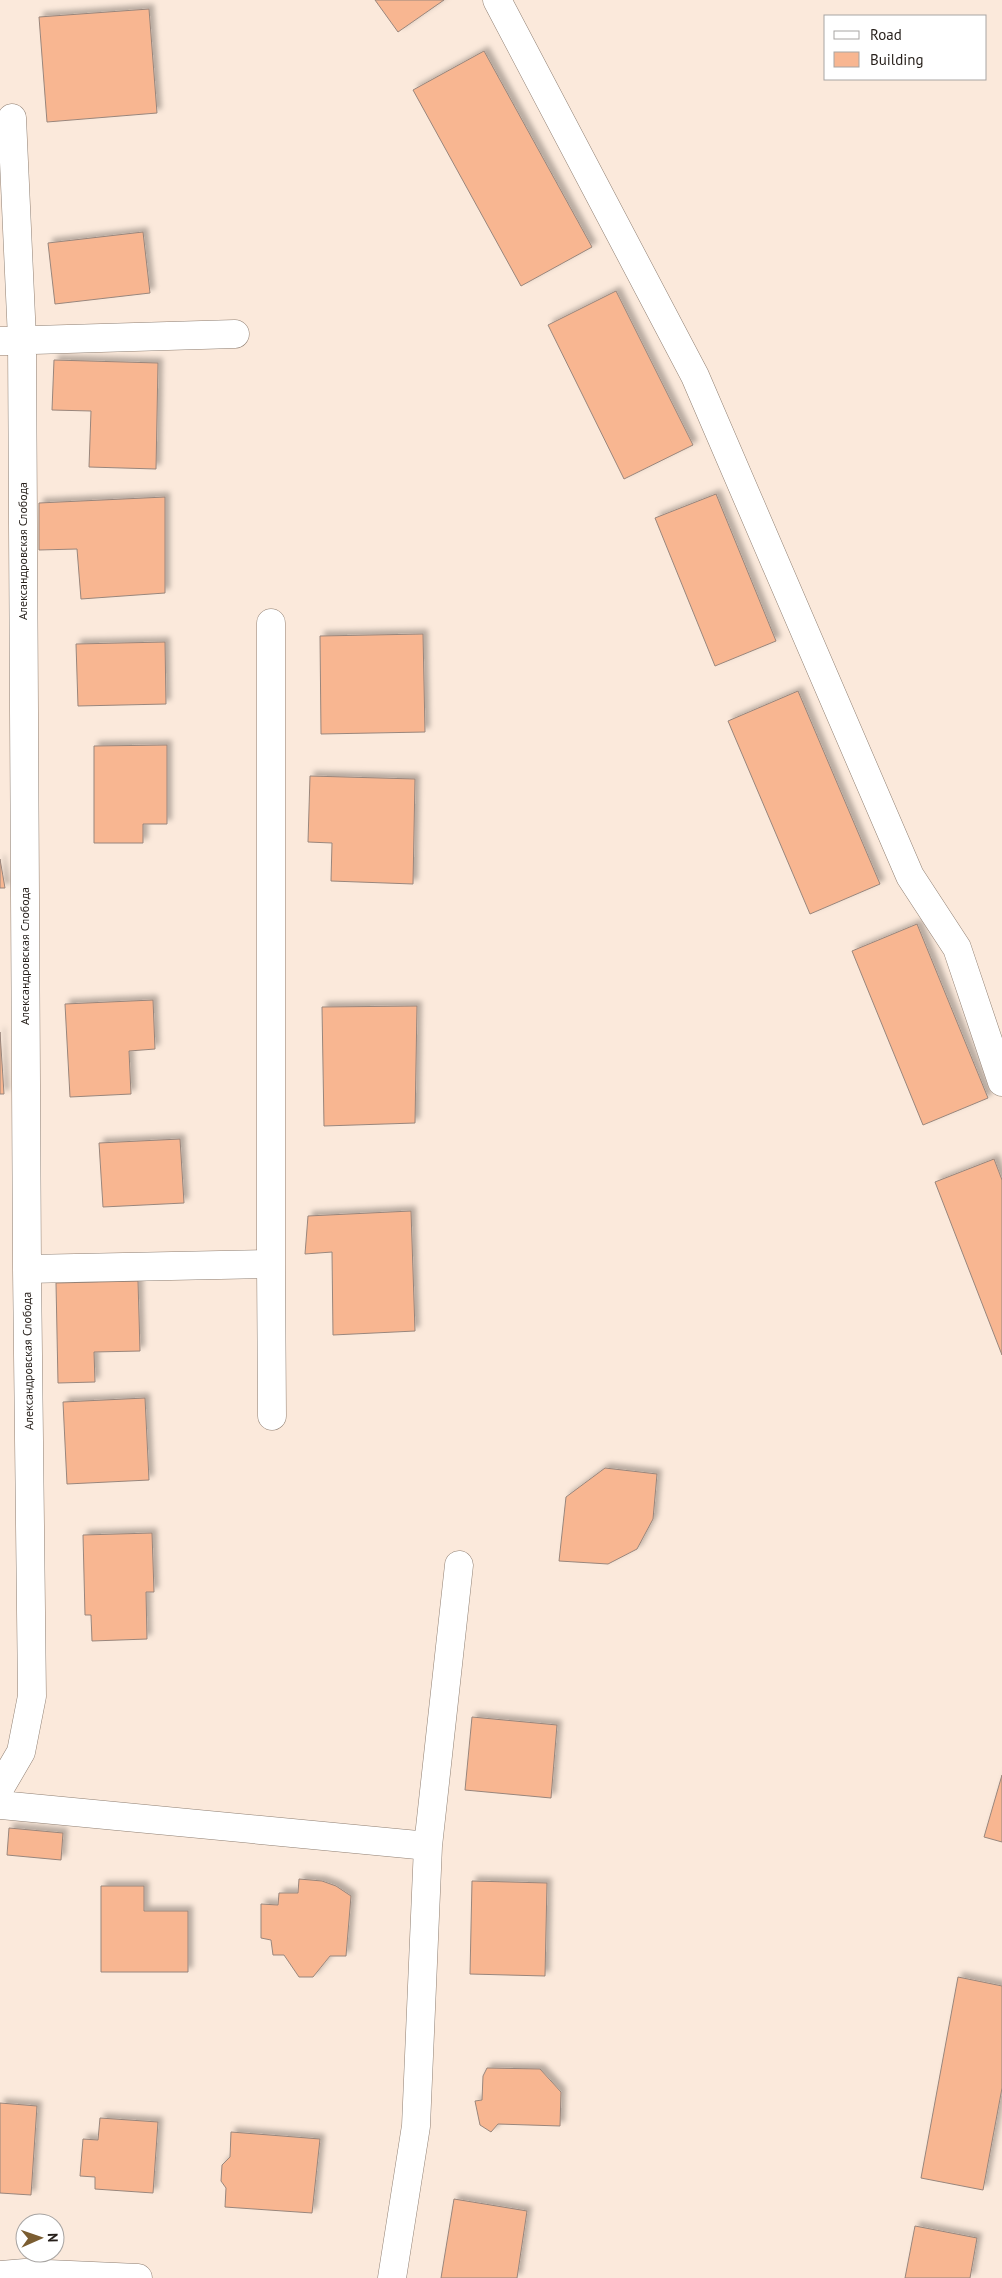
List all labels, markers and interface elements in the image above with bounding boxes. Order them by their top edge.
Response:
legend [824,15,987,80]
text: Road [870,25,902,44]
text: Building [870,50,924,69]
street label: Александровская Слобода [15,482,30,620]
street label: Александровская Слобода [17,887,32,1025]
street label: Александровская Слобода [19,1292,36,1430]
north arrow [15,2213,65,2263]
text: N [44,2233,62,2242]

